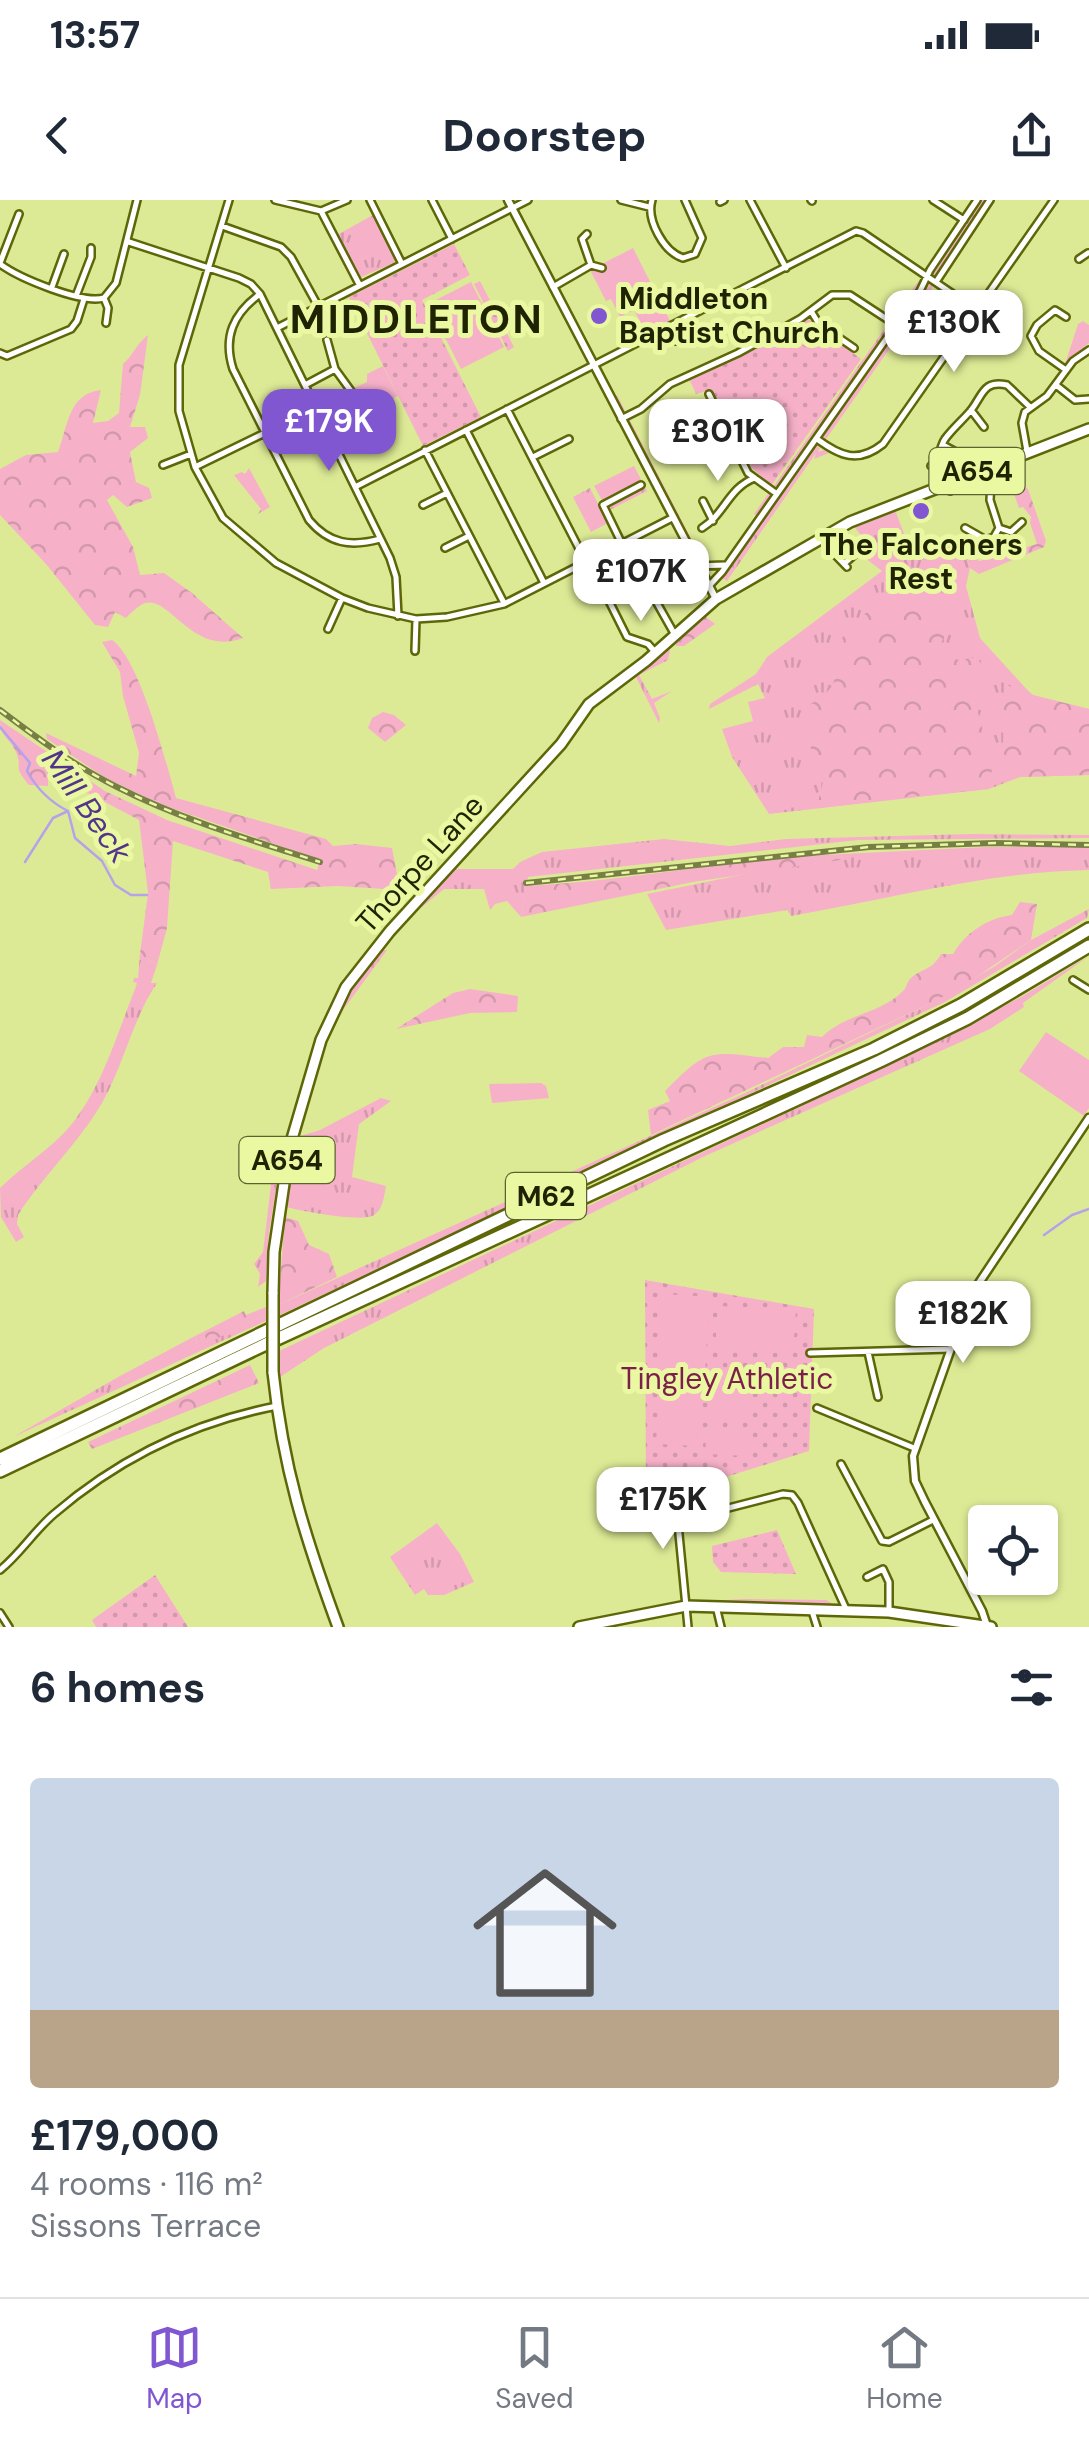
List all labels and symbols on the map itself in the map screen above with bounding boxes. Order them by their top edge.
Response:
place label: Middleton Baptist Church [619,279,839,352]
pin: £130K [884,290,1024,375]
district label: MIDDLETON [290,293,544,345]
marker: Middleton Baptist Church [588,305,610,327]
pin: £179K [259,389,399,474]
pin: £301K [648,399,788,484]
road number: A654 [930,448,1024,494]
marker: The Falconers Rest [910,500,932,522]
place label: The Falconers Rest [819,525,1023,598]
pin: £107K [571,539,711,624]
water label: Mill Beck [32,741,142,872]
street label: Thorpe Lane [347,786,492,941]
road number: A654 [240,1137,334,1183]
road number: M62 [506,1173,586,1219]
pin: £182K [893,1281,1033,1366]
park label: Tingley Athletic [621,1359,833,1398]
pin: £175K [593,1467,733,1552]

